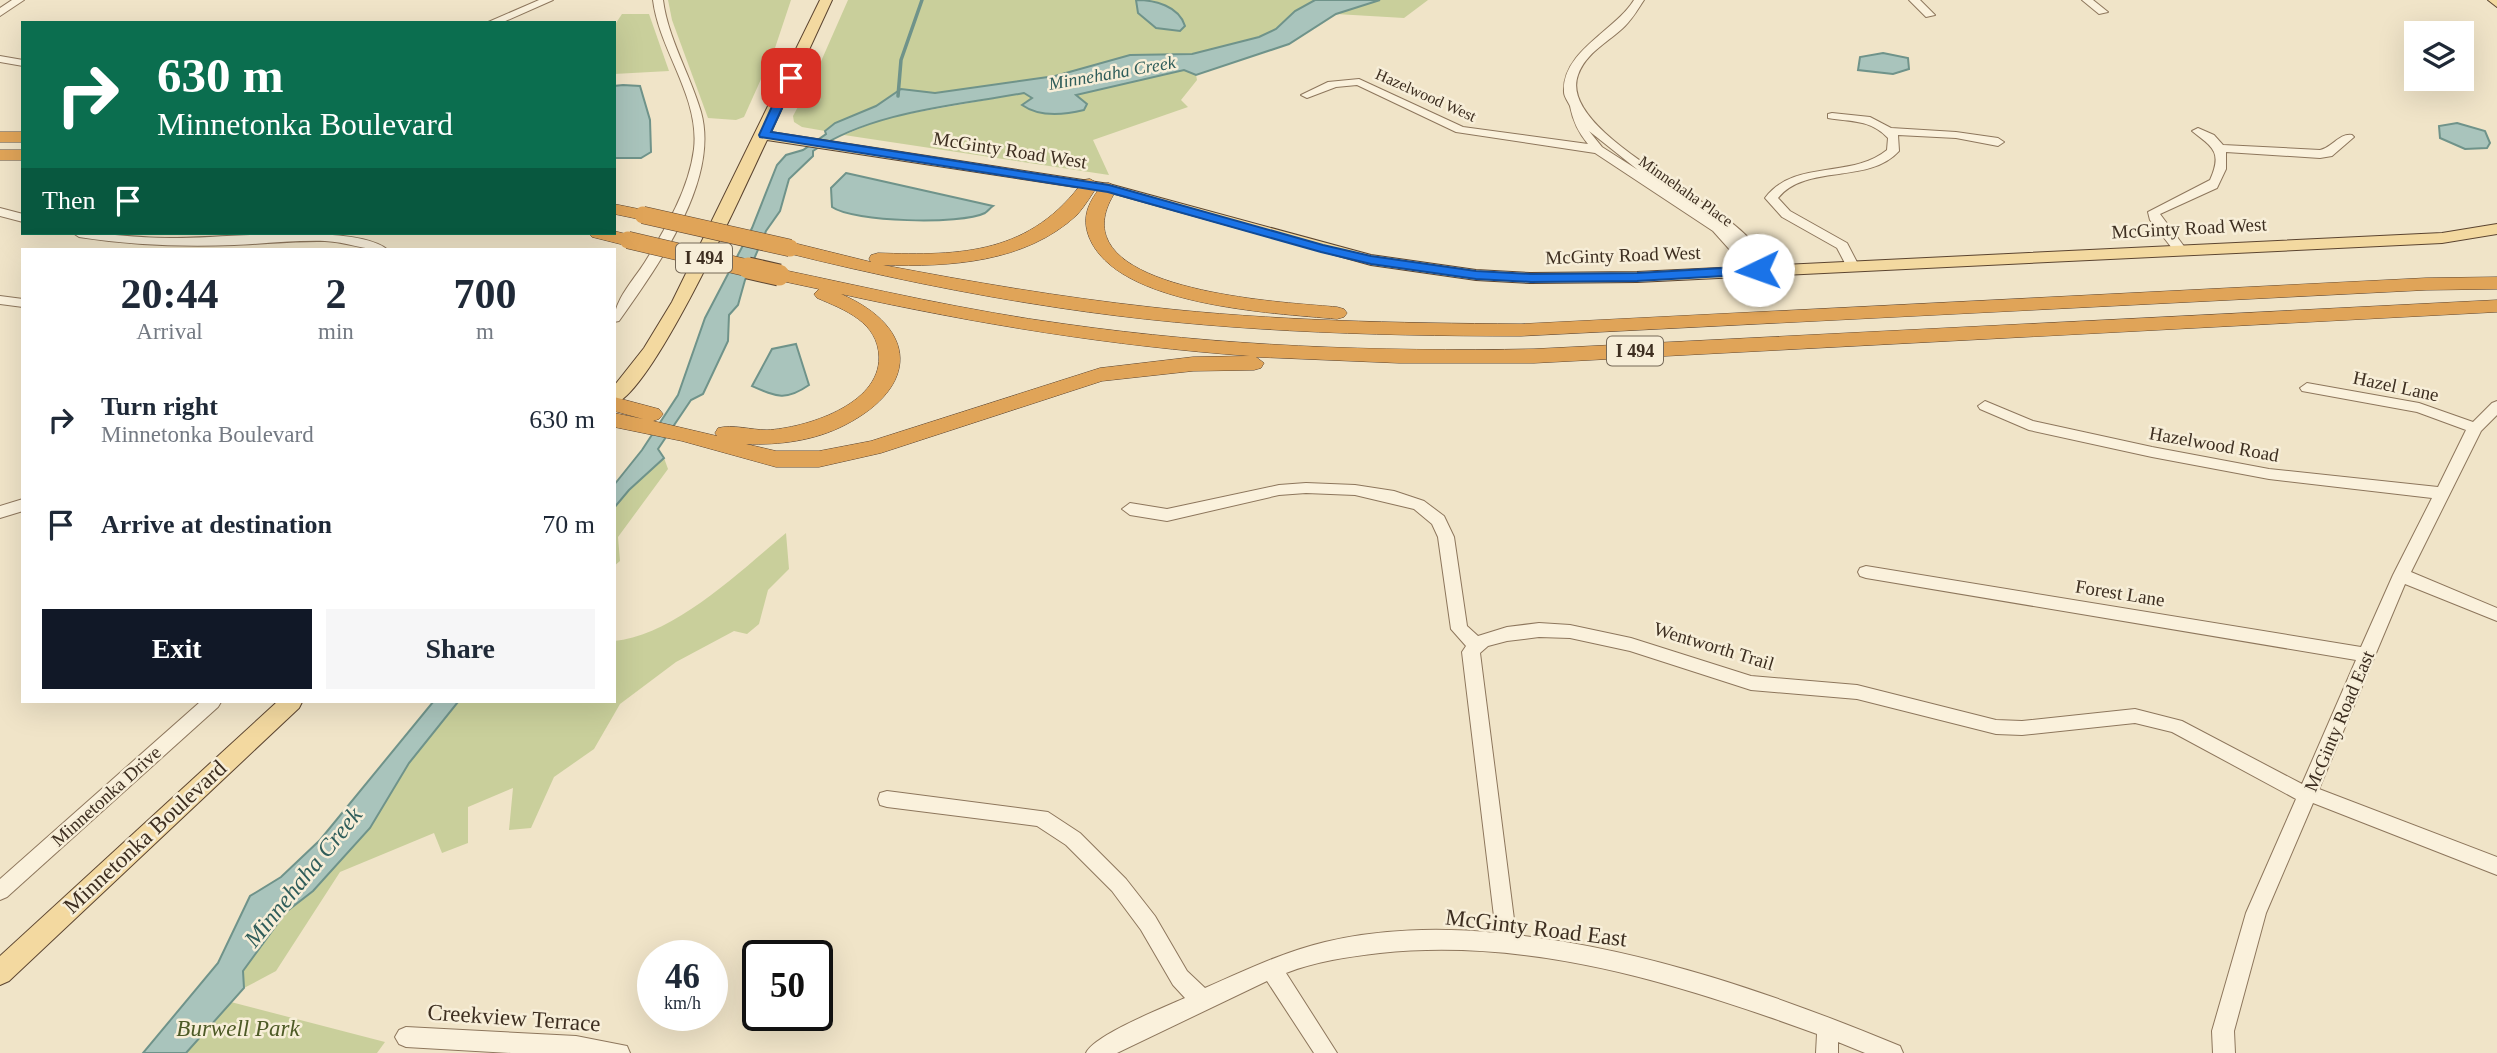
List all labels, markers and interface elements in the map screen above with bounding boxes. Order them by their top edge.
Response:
map controls [2404,21,2474,91]
button: layers [2404,21,2474,91]
text: 630 m [157,48,284,103]
pin [761,48,821,108]
icon: right [42,49,133,140]
water label: Minnehaha Creek [1046,52,1178,94]
icon: arrive [772,59,810,97]
street label: Hazelwood West [1373,65,1479,125]
text: Minnetonka Boulevard [157,106,453,142]
street label: McGinty Road West [932,127,1089,173]
street label: Minnehaha Place [1636,152,1736,230]
icon: arrive [109,182,147,220]
text: Then [42,186,95,215]
street label: McGinty Road West [2111,213,2268,243]
position arrow [1721,233,1795,307]
street label: McGinty Road West [1545,242,1702,268]
road number: I 494 [676,244,732,272]
text: 20:44 [121,271,219,317]
text: 2 [325,271,346,317]
text: 700 [453,271,516,317]
text: Arrival [136,319,203,344]
text: min [318,319,354,344]
text: m [476,319,494,344]
road number: I 494 [1607,337,1663,366]
street label: Hazel Lane [2351,367,2441,405]
text: Turn right [101,392,218,421]
icon: right [42,401,80,439]
text: 630 m [529,405,595,434]
text: Minnetonka Boulevard [101,422,314,447]
street label: Hazelwood Road [2147,422,2281,466]
icon: arrive [42,506,80,544]
text: Arrive at destination [101,510,332,539]
text: 70 m [542,510,595,539]
street label: Forest Lane [2074,576,2166,610]
button: Exit [42,609,312,689]
button: Share [326,609,595,689]
street label: Wentworth Trail [1651,618,1777,674]
street label: McGinty Road East [2300,647,2378,795]
street label: Minnetonka Drive [47,741,165,851]
street label: Minnetonka Boulevard [59,755,232,919]
water label: Minnehaha Creek [238,802,367,953]
street label: McGinty Road East [1444,904,1629,952]
speed limit sign: 50 [742,940,833,1031]
text: 46 [665,957,700,996]
text: km/h [664,993,701,1013]
street label: Creekview Terrace [427,999,601,1037]
park label: Burwell Park [176,1016,300,1041]

